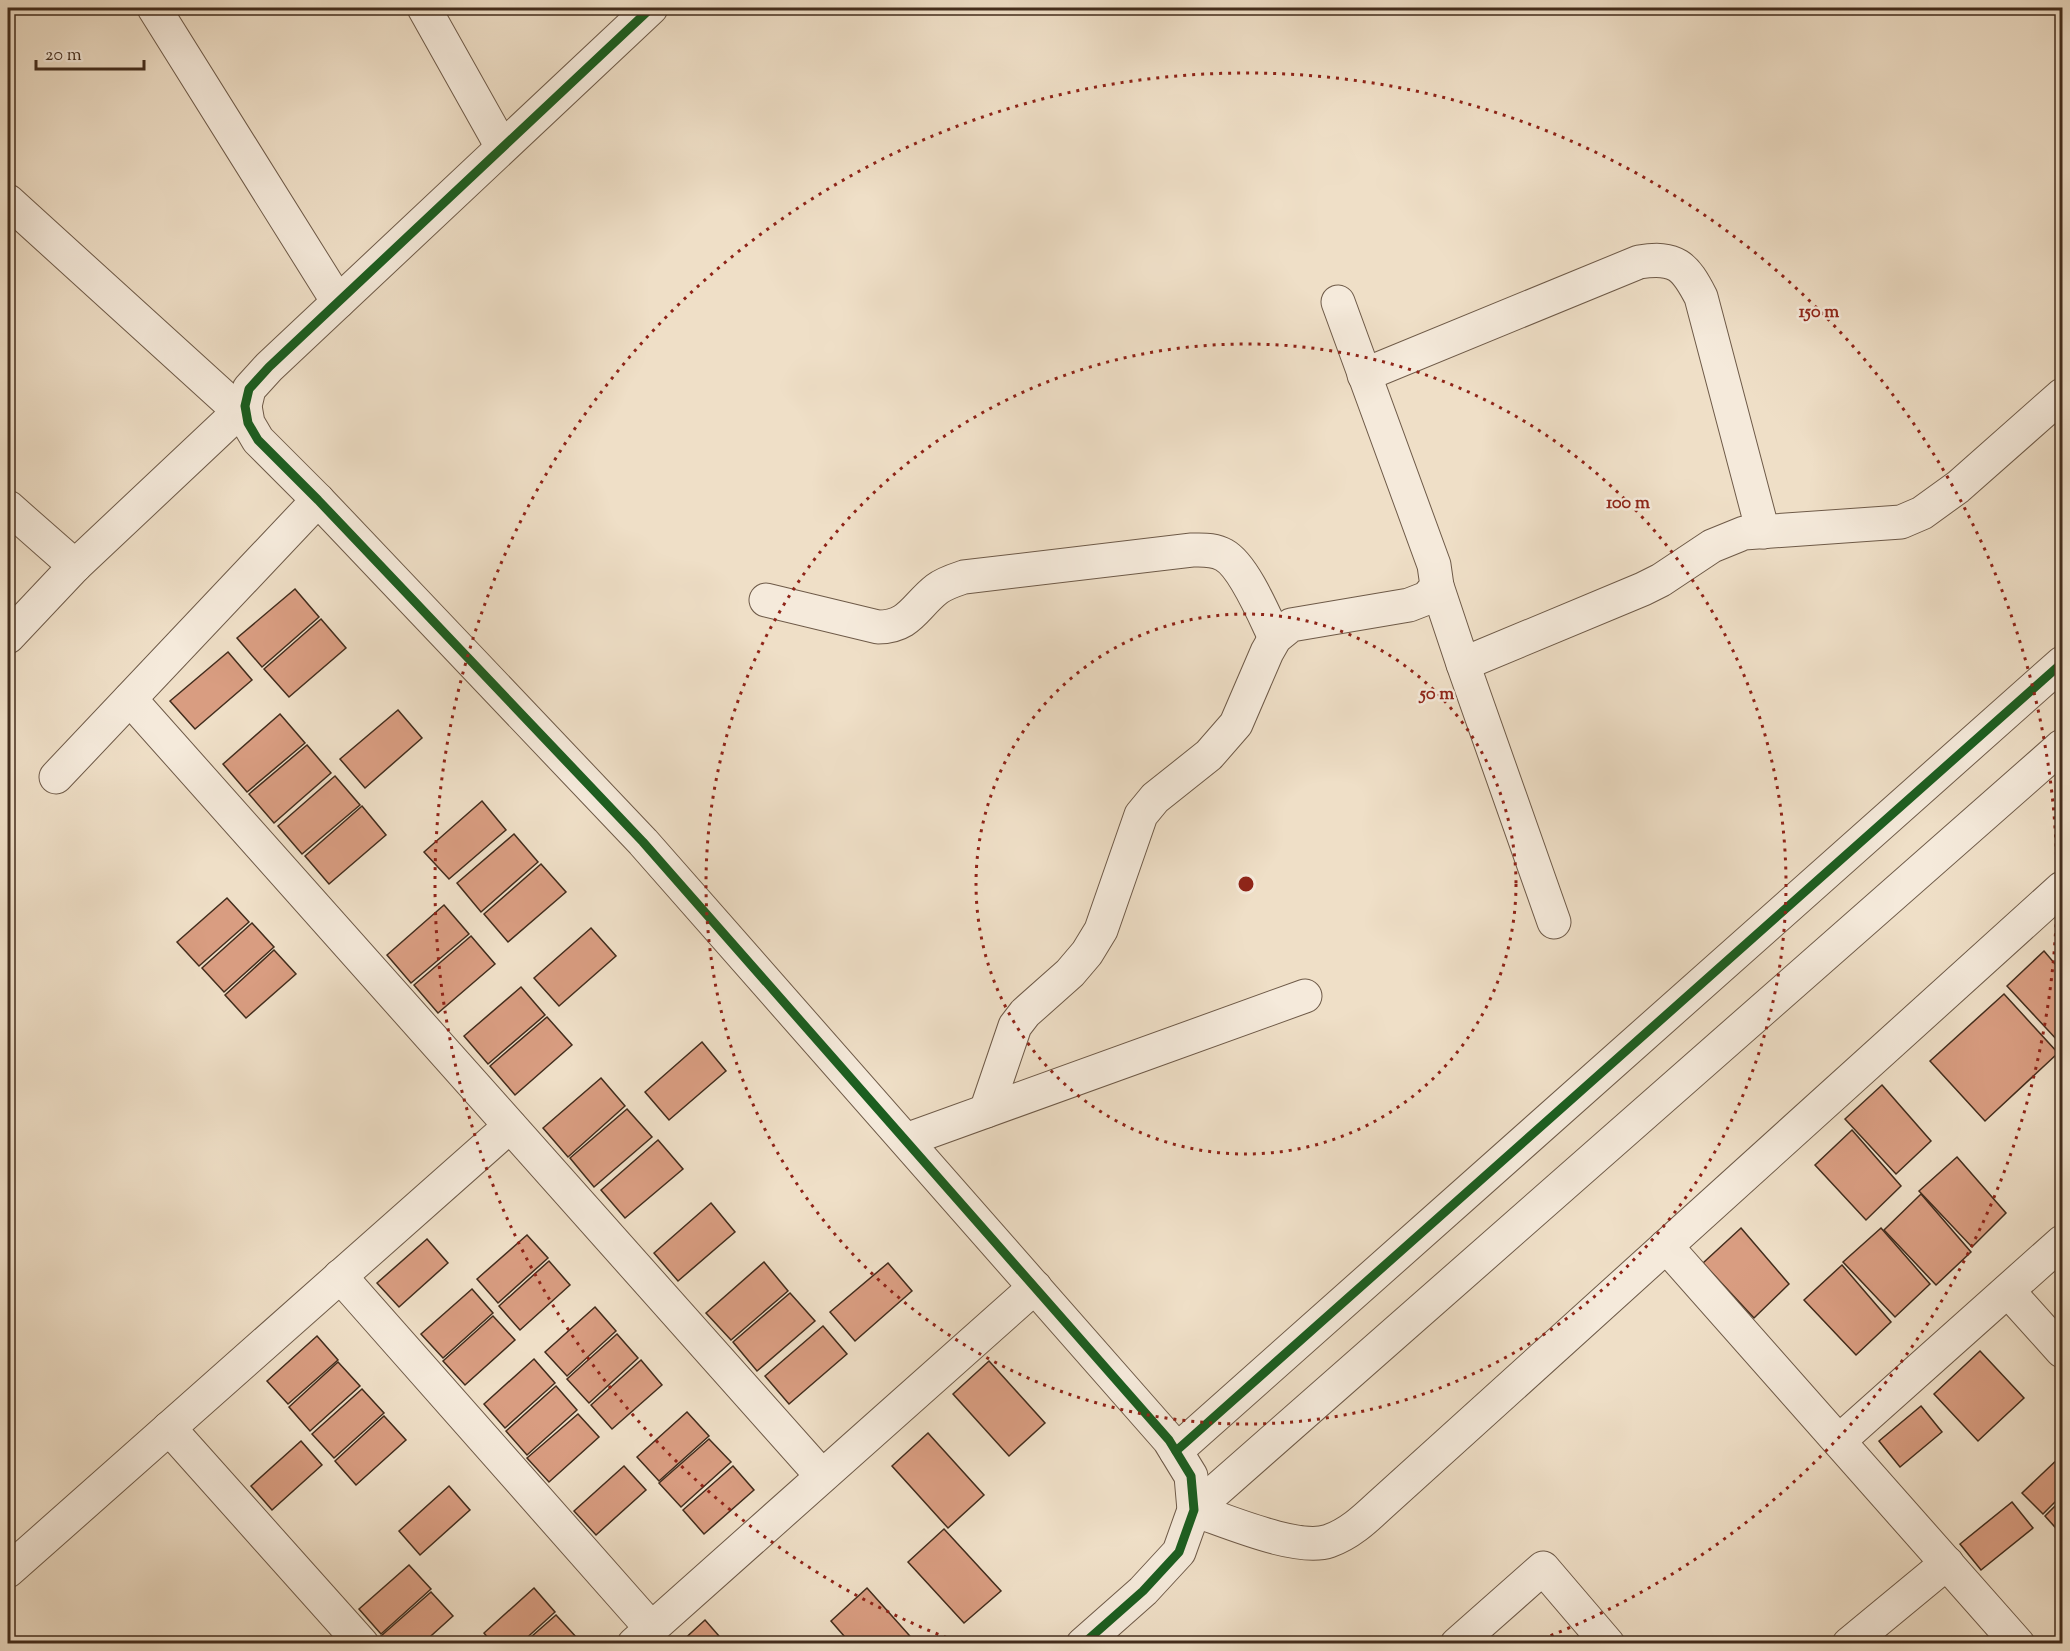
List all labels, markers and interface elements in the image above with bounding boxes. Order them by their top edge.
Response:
scale bar [36,33,144,71]
text: 20 m [45,43,82,69]
text: 150 m [1799,300,1839,326]
text: 100 m [1606,491,1650,517]
text: 50 m [1418,682,1454,708]
centre of rings [1236,874,1256,894]

